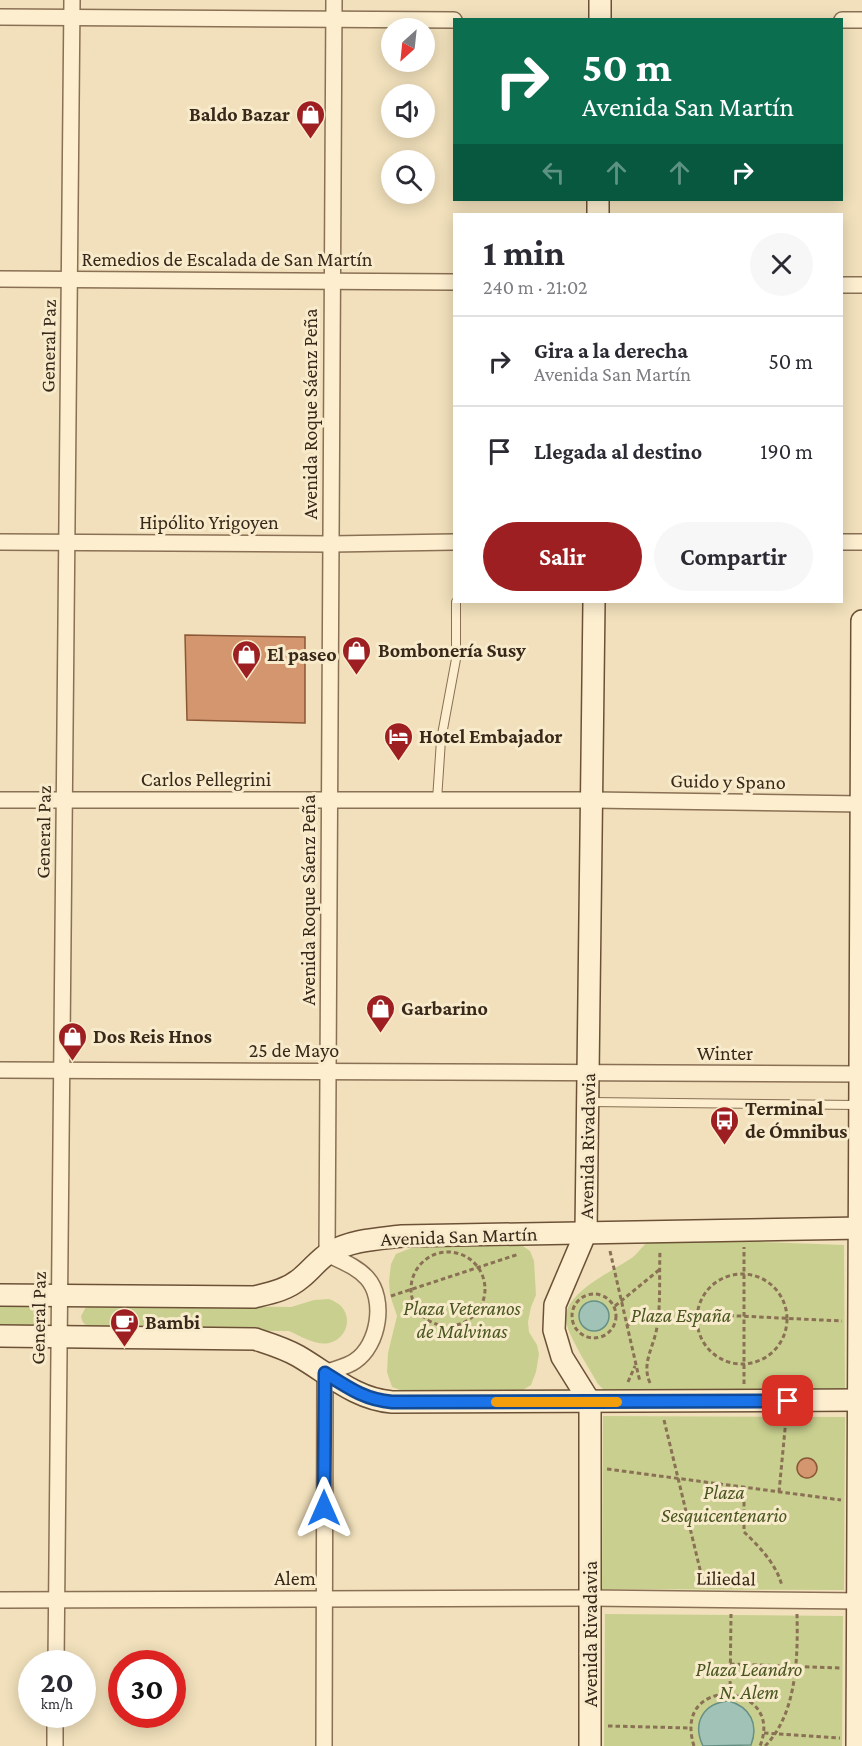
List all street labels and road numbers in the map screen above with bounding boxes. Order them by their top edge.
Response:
street label: Remedios de Escalada de San Martín [82,248,373,270]
street label: General Paz [36,299,60,393]
street label: Avenida Roque Sáenz Peña [299,308,322,520]
street label: Hipólito Yrigoyen [139,511,279,534]
street label: Carlos Pellegrini [141,768,271,791]
street label: Guido y Spano [670,769,786,794]
street label: General Paz [31,785,55,879]
street label: Avenida Roque Sáenz Peña [297,794,320,1006]
street label: 25 de Mayo [249,1039,339,1062]
street label: Winter [697,1042,753,1064]
street label: Avenida Rivadavia [575,1073,599,1219]
street label: Avenida San Martín [380,1222,538,1250]
street label: General Paz [26,1271,50,1365]
street label: Avenida Rivadavia [579,1561,601,1707]
street label: Liliedal [696,1566,756,1590]
street label: Alem [274,1567,316,1589]

